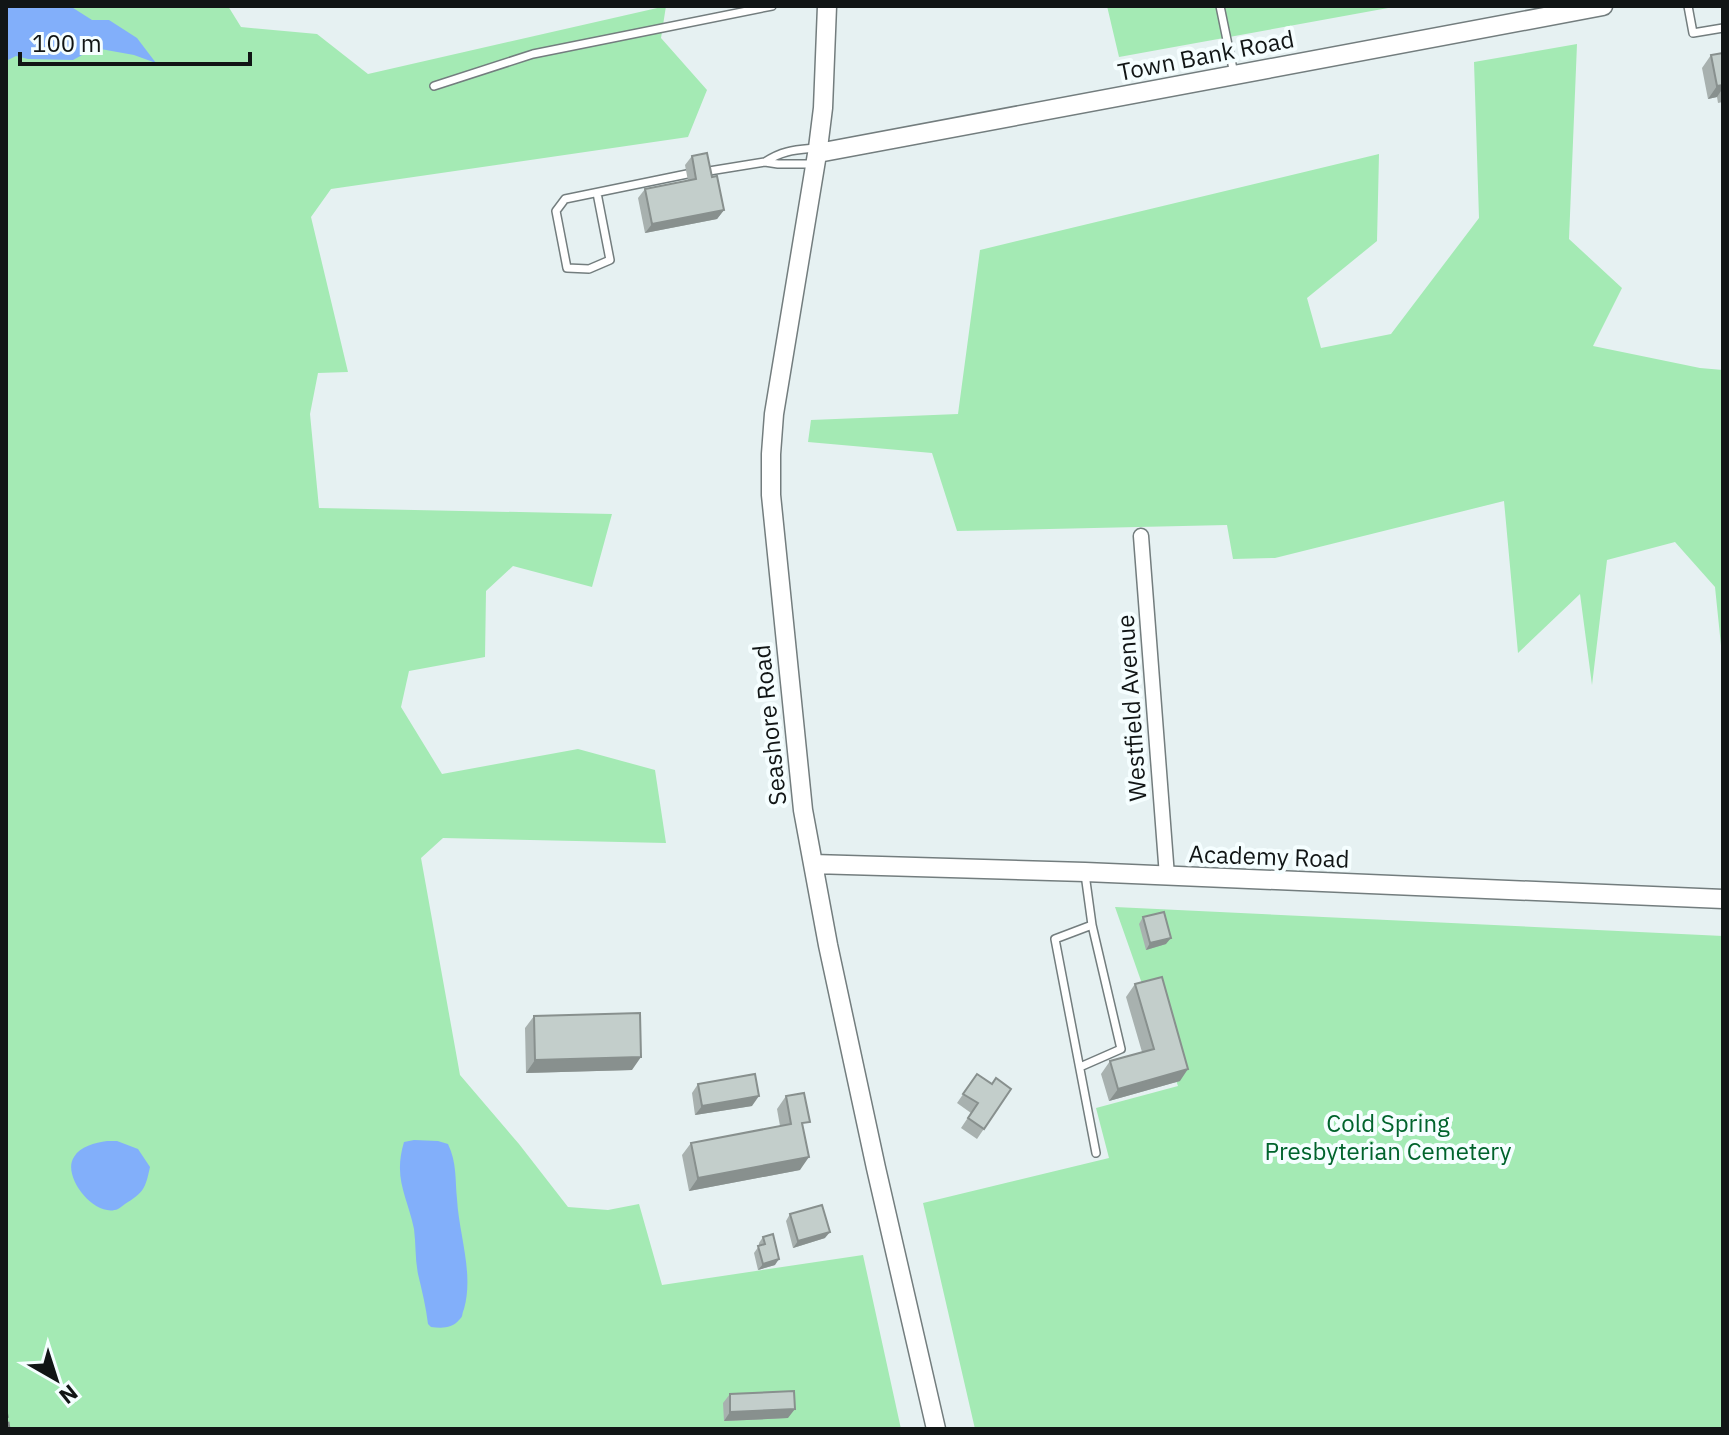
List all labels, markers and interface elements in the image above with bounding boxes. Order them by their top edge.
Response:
scale bar [20,16,250,66]
street label: Town Bank Road [1115,22,1297,88]
text: 100 m [32,27,102,59]
street label: Westfield Avenue [1109,614,1153,802]
street label: Seashore Road [745,643,793,807]
street label: Academy Road [1188,837,1350,875]
park label: Cold Spring Presbyterian Cemetery [1265,1107,1511,1167]
north arrow [16,1339,96,1419]
text: N [54,1379,84,1411]

